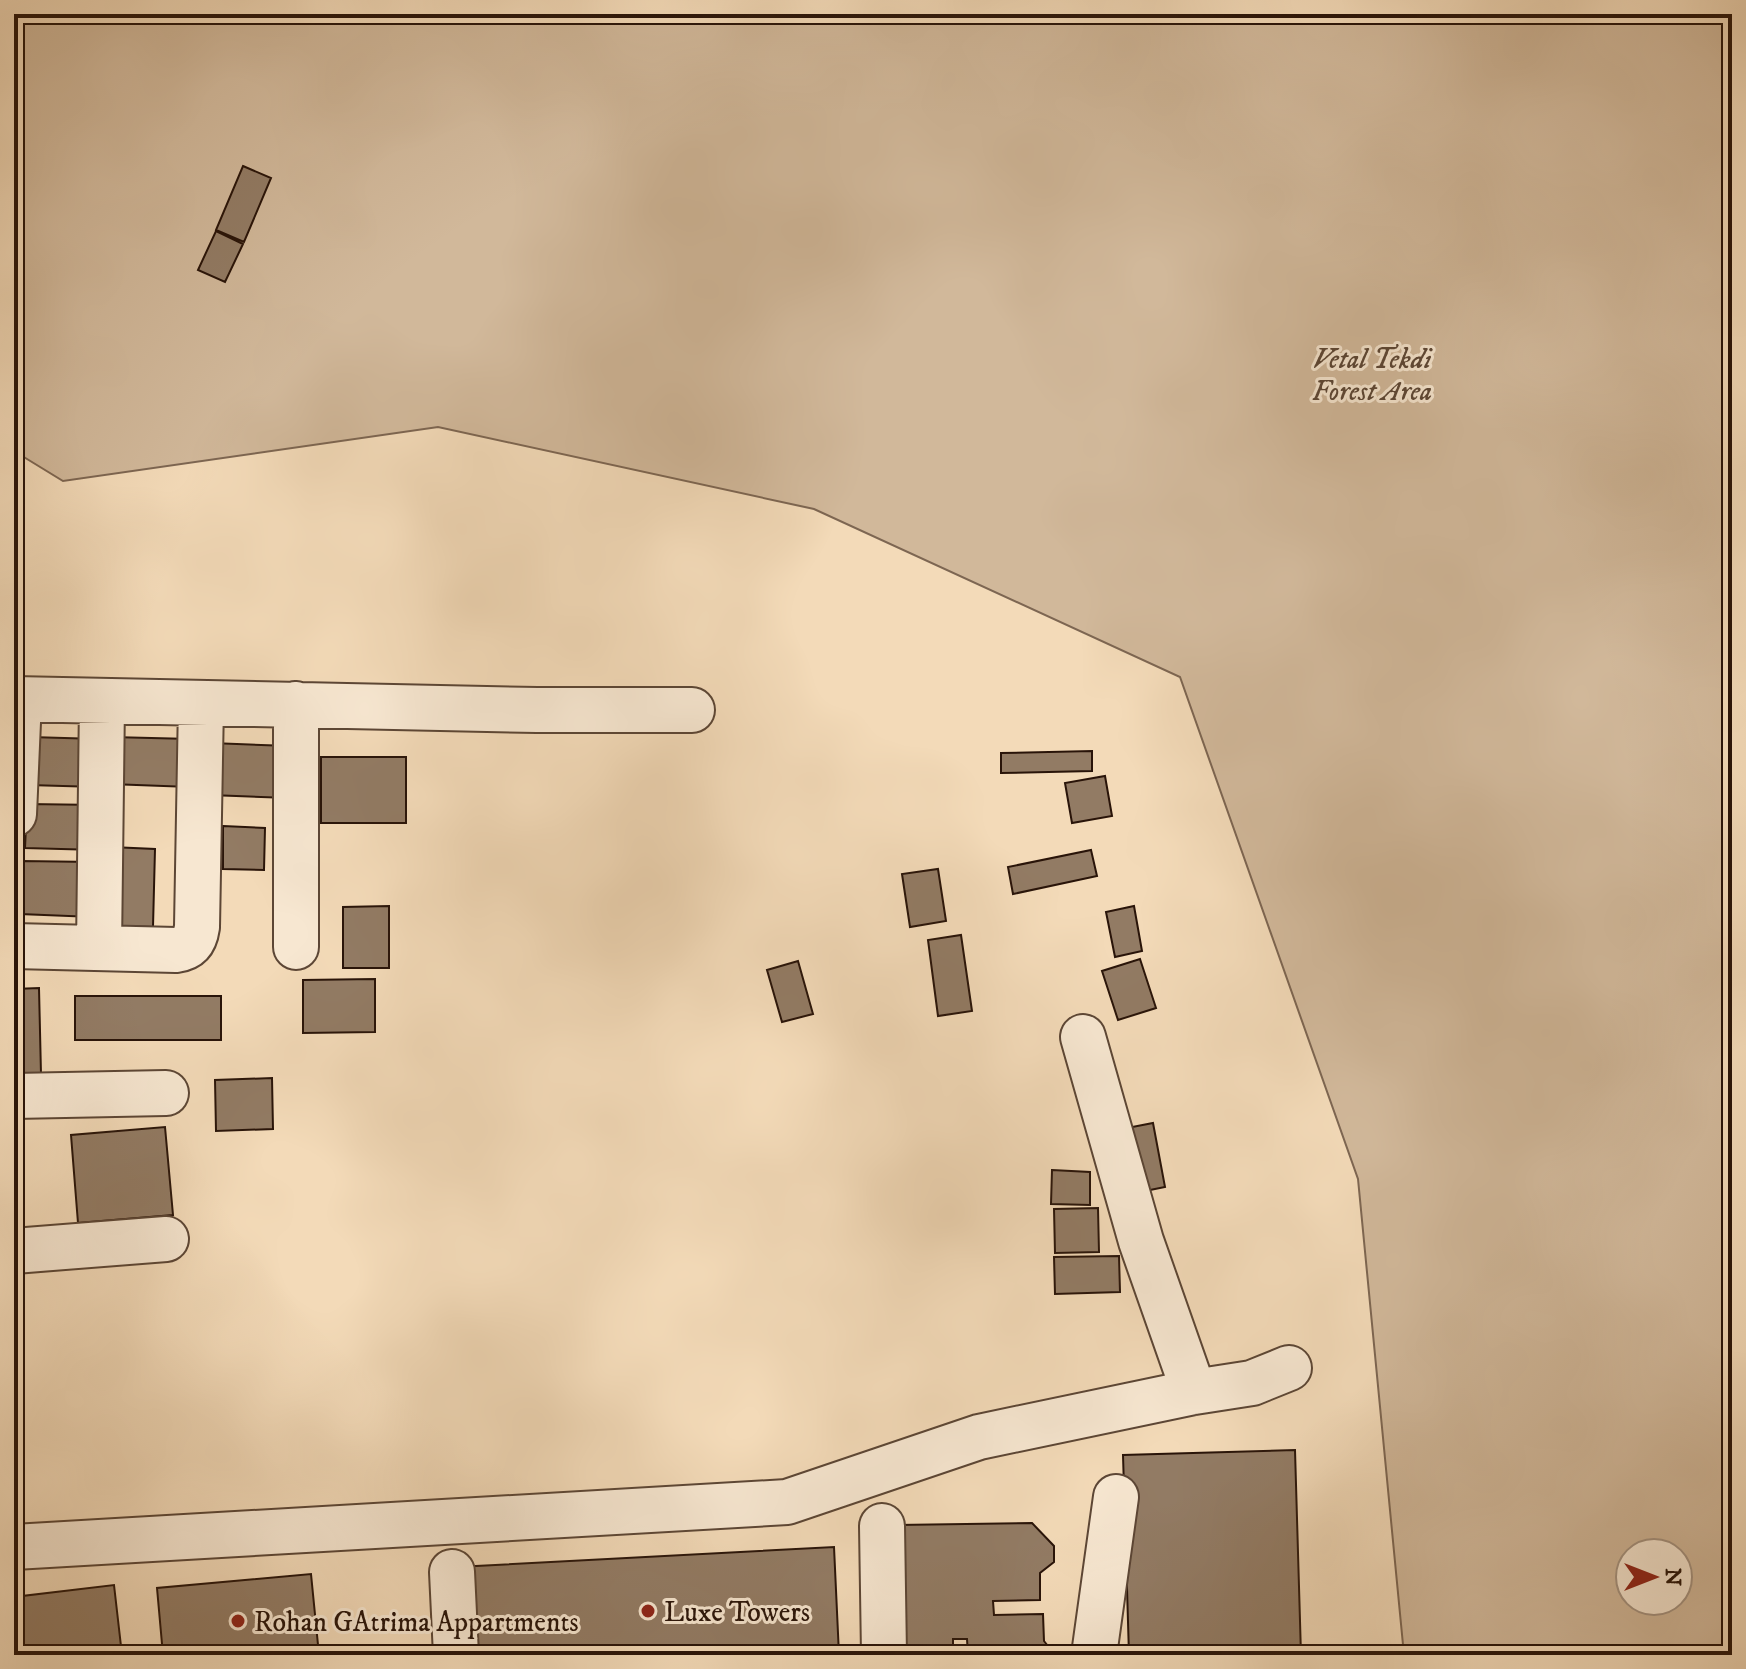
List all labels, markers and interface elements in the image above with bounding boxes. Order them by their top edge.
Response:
park label: Vetal Tekdi Forest Area [1312,342,1433,409]
north arrow [1614,1537,1694,1617]
text: N [1659,1568,1686,1586]
place label: Luxe Towers [664,1595,810,1630]
marker: Luxe Towers [639,1602,657,1620]
place label: Rohan GAtrima Appartments [254,1605,579,1640]
marker: Rohan GAtrima Appartments [229,1612,247,1630]

